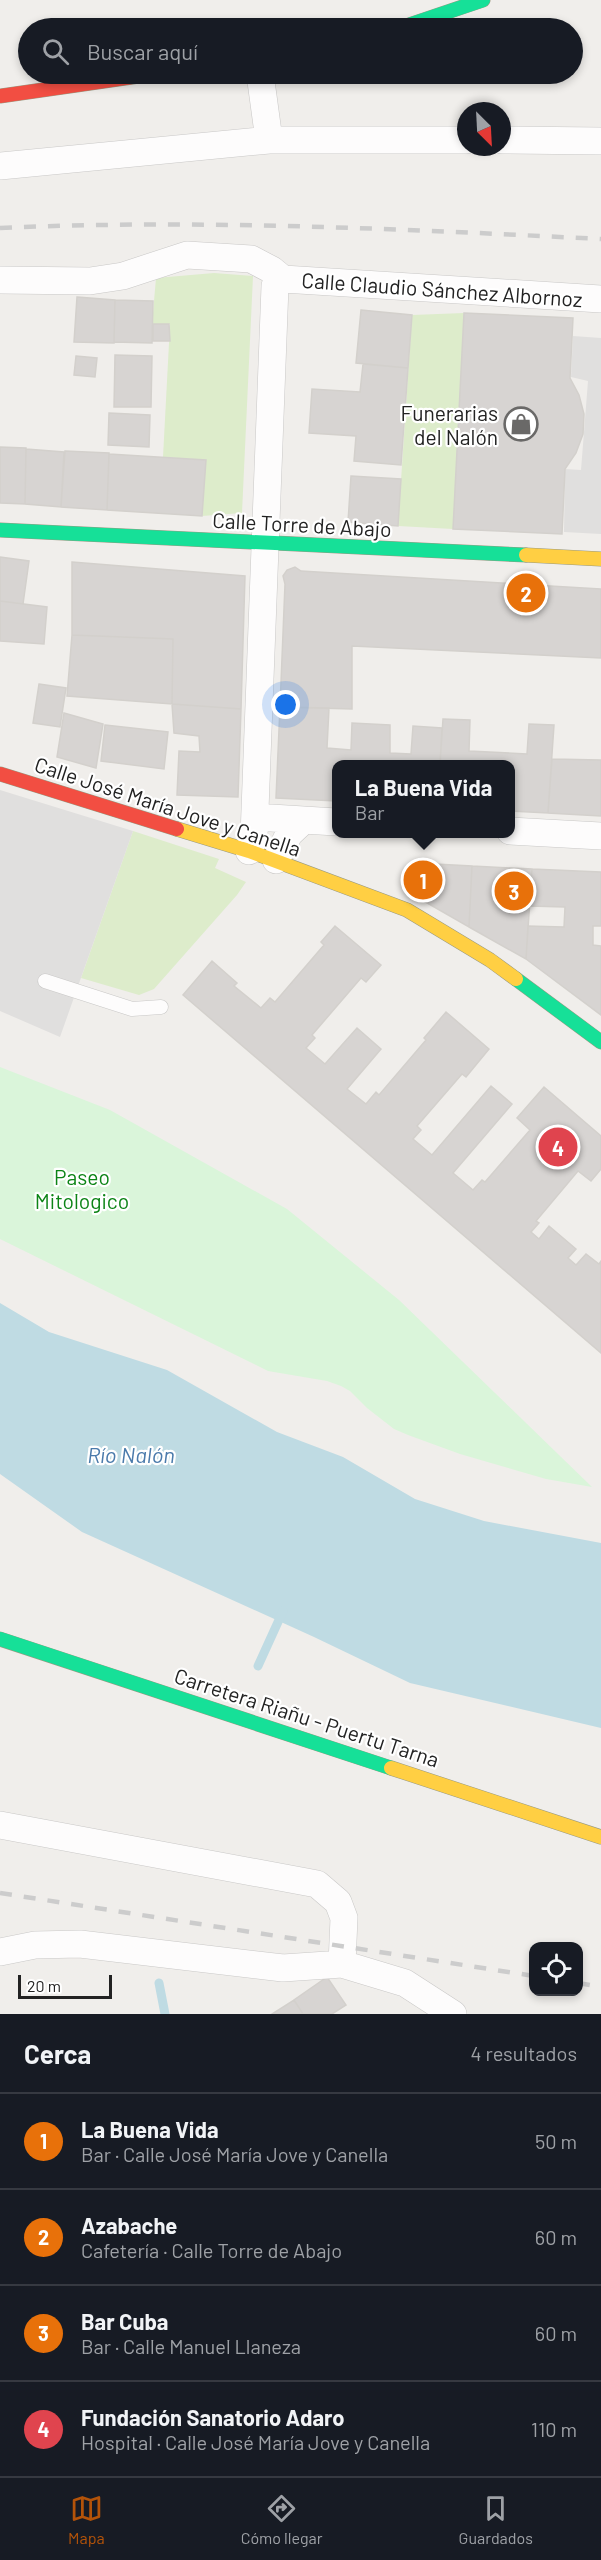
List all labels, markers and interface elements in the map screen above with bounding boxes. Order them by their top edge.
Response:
search box [18,18,583,84]
icon: search [39,35,72,68]
text: Buscar aquí [87,38,198,64]
north arrow [457,102,511,156]
street label: Calle Claudio Sánchez Albornoz [301,267,583,311]
place label: Funerarias del Nalón [401,400,498,449]
shop icon: Funerarias del Nalón [503,406,539,442]
street label: Calle Torre de Abajo [212,507,392,541]
pin: 2 [506,570,546,616]
your location [271,690,300,719]
street label: Calle José María Jove y Canella [32,751,304,861]
popup [332,760,515,838]
text: La Buena Vida [355,774,492,800]
text: Bar [355,800,385,824]
pin: 1 [404,858,442,902]
pin: 3 [494,868,534,914]
pin: 4 [538,1124,578,1170]
park label: Paseo Mitologico [35,1164,129,1213]
water label: Río Nalón [87,1441,175,1467]
street label: Carretera Riañu - Puertu Tarna [172,1662,442,1772]
map controls [529,1942,583,1996]
button: locate [529,1942,583,1996]
scale bar [18,1972,112,2000]
text: 20 m [27,1976,61,1995]
text: Cerca [24,2038,91,2069]
text: 4 resultados [470,2041,577,2065]
text: La Buena Vida [81,2116,219,2142]
text: 1 [40,2129,47,2153]
text: 50 m [535,2129,577,2153]
text: Bar · Calle José María Jove y Canella [81,2142,388,2166]
text: Azabache [81,2212,177,2238]
text: 2 [38,2225,49,2249]
text: 60 m [535,2225,577,2249]
text: Cafetería · Calle Torre de Abajo [81,2238,342,2262]
text: Bar Cuba [81,2308,168,2334]
text: 3 [38,2321,49,2345]
text: 60 m [535,2321,577,2345]
text: Bar · Calle Manuel Llaneza [81,2334,301,2358]
text: Fundación Sanatorio Adaro [81,2404,344,2430]
text: 4 [37,2417,50,2441]
text: 110 m [531,2417,577,2441]
text: Hospital · Calle José María Jove y Canella [81,2430,430,2454]
tab: Mapa [68,2492,105,2547]
tab: Cómo llegar [241,2492,323,2547]
tab: Guardados [459,2492,533,2547]

